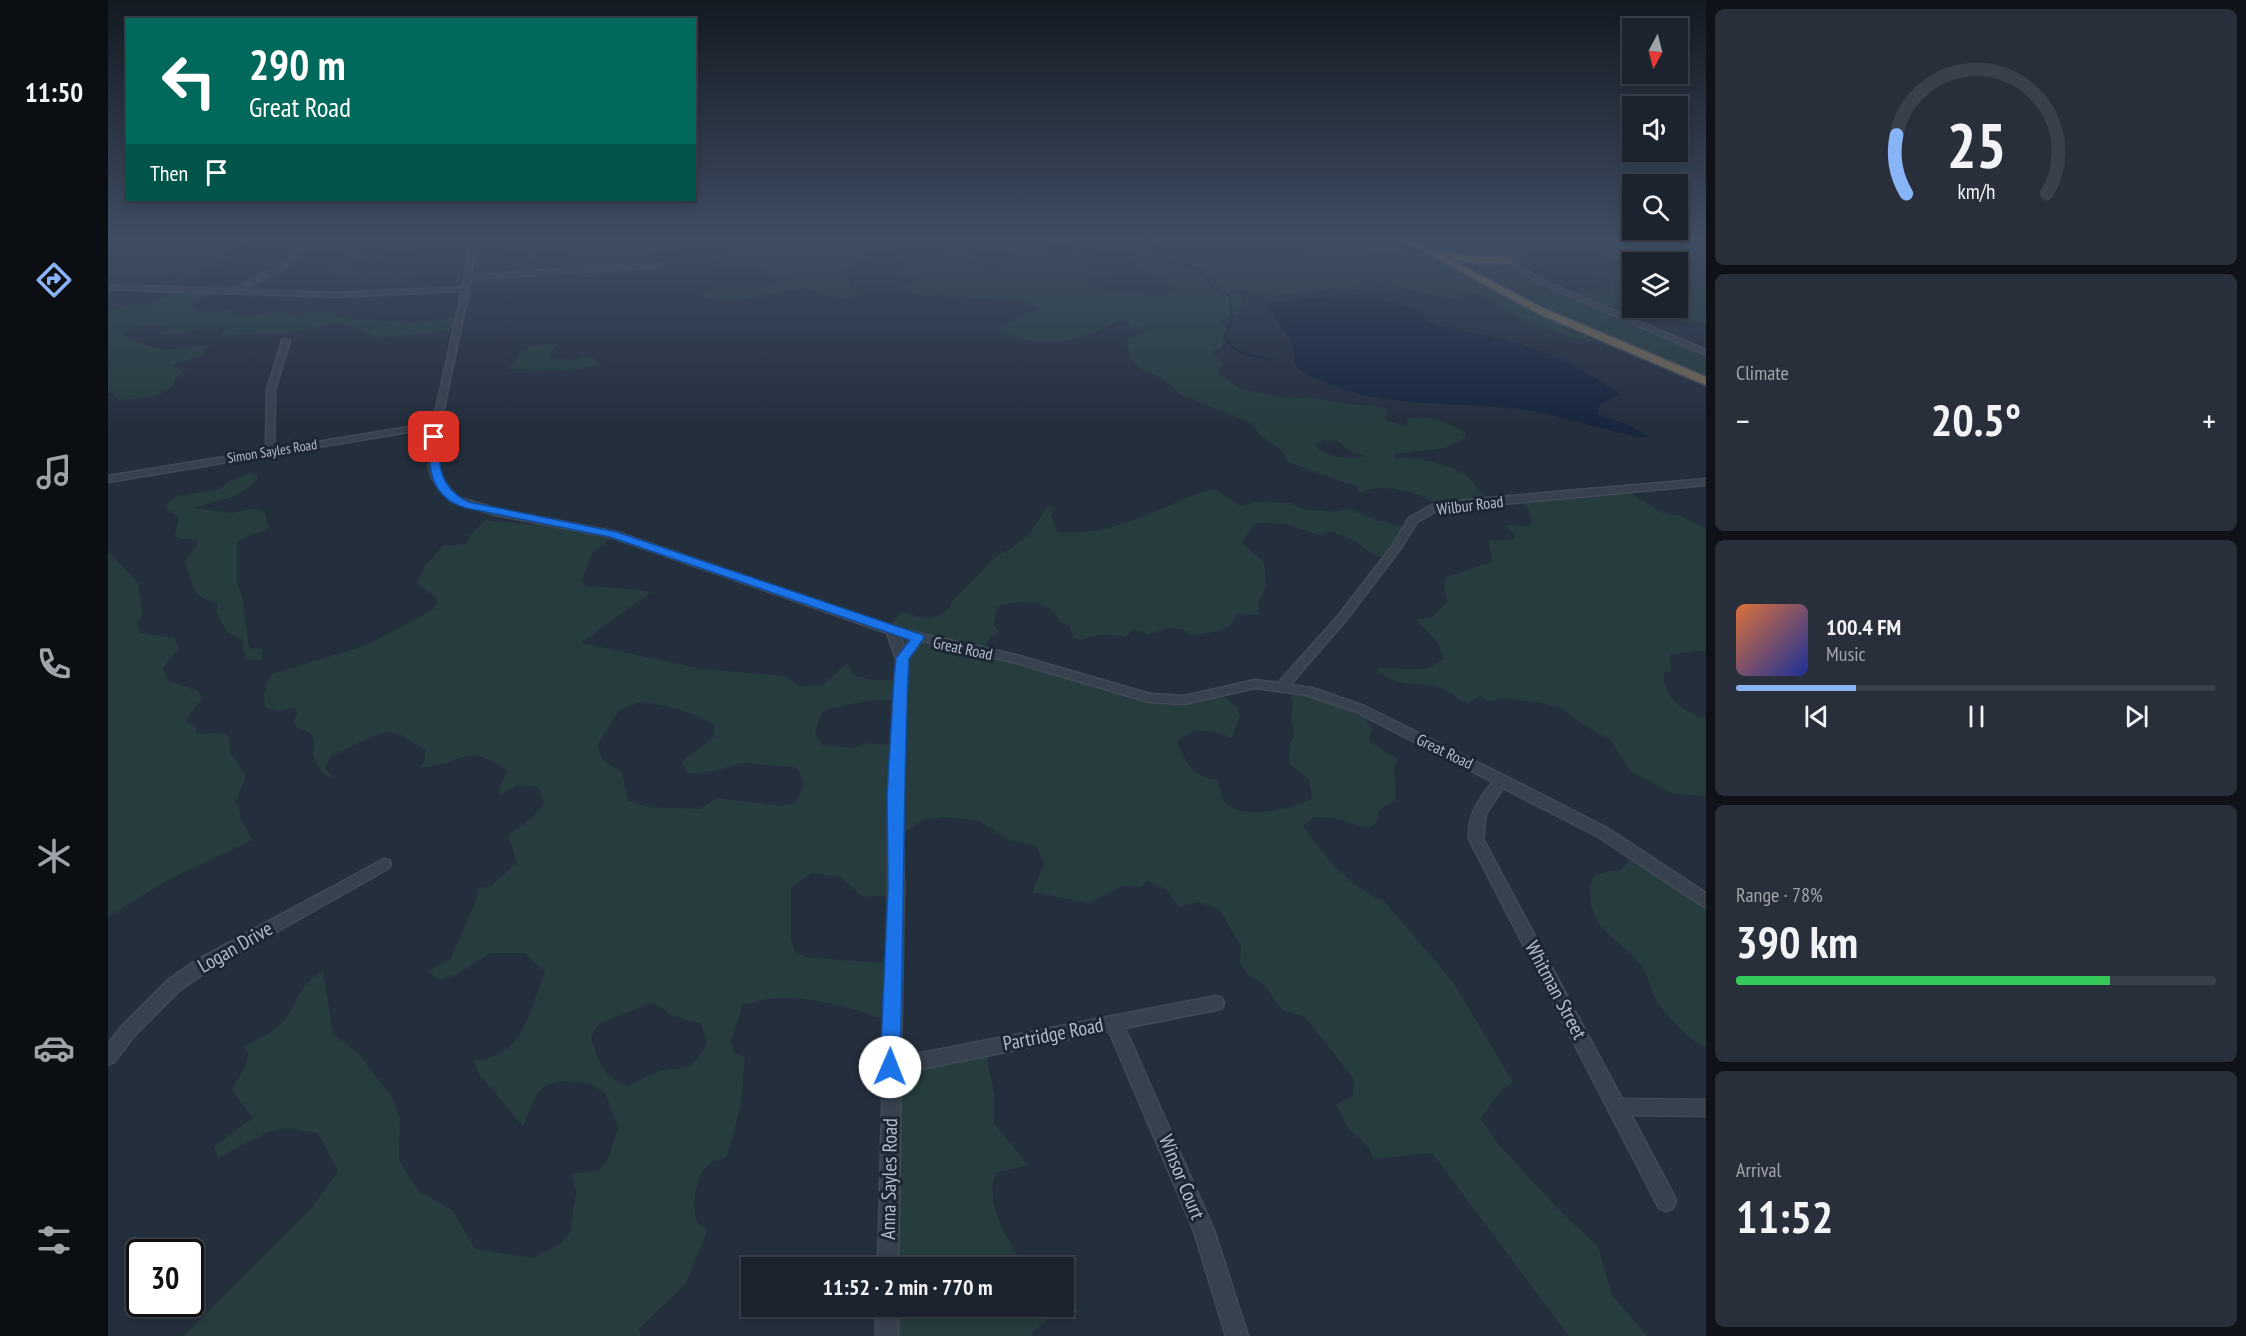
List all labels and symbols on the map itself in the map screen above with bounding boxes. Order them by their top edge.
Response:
north arrow [1622,18,1688,84]
pin [408,411,459,462]
street label: Simon Sayles Road [226,435,318,467]
street label: Wilbur Road [1436,491,1504,519]
street label: Great Road [931,632,995,664]
street label: Great Road [1413,729,1477,773]
street label: Logan Drive [193,915,277,979]
street label: Whitman Street [1519,936,1593,1044]
street label: Partridge Road [1001,1012,1105,1056]
position arrow [858,1035,922,1099]
street label: Anna Sayles Road [875,1118,903,1240]
street label: Winsor Court [1153,1131,1211,1224]
speed limit sign: 30 [126,1239,204,1317]

